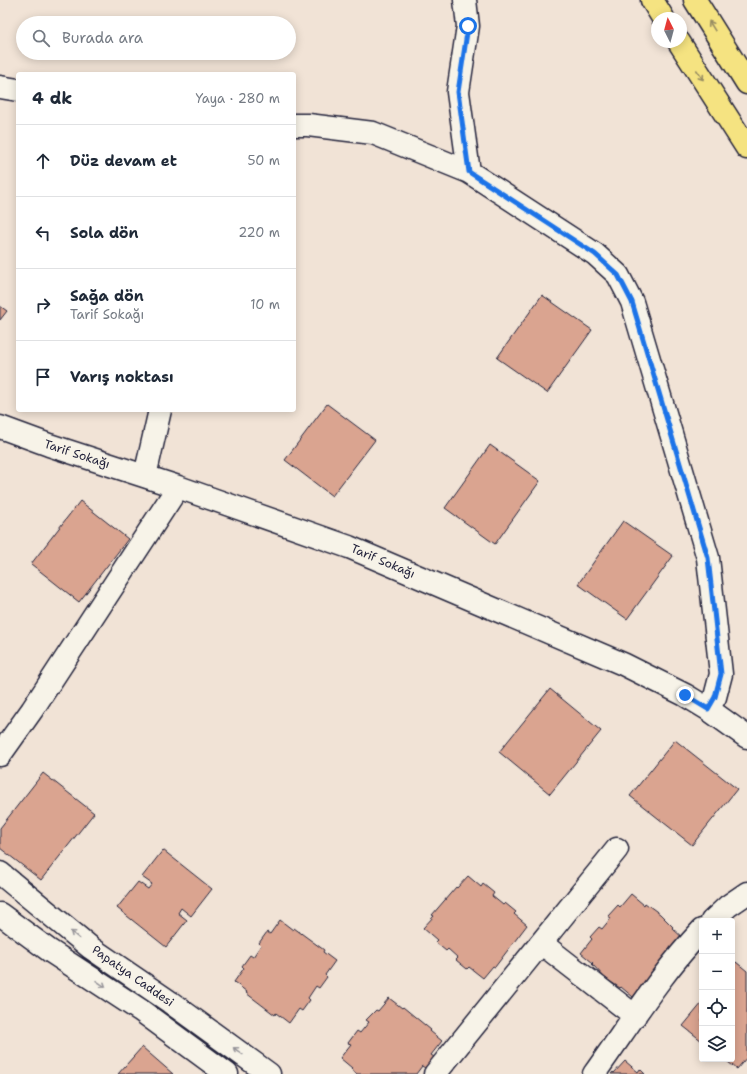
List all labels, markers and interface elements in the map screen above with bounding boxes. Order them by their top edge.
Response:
north arrow [651,12,687,48]
search box [16,16,296,60]
route start [459,17,477,35]
one-way arrow [707,20,715,32]
icon: search [30,27,52,49]
text: Burada ara [62,28,143,48]
one-way arrow [696,69,704,80]
text: 4 dk [32,87,72,109]
text: Yaya · 280 m [195,90,280,107]
icon: ahead [32,150,54,172]
text: Düz devam et [70,151,177,171]
text: 50 m [247,152,280,169]
icon: left [32,222,54,244]
text: Sola dön [70,223,139,243]
text: 220 m [238,224,280,241]
text: Sağa dön [70,286,144,306]
icon: right [32,294,54,316]
text: 10 m [250,296,280,313]
text: Tarif Sokağı [70,306,144,323]
icon: arrive [32,366,54,388]
text: Varış noktası [70,367,174,387]
street label: Tarif Sokağı [42,436,112,472]
street label: Tarif Sokağı [348,540,418,582]
route end [676,686,694,704]
map controls [699,918,735,1062]
button: + [699,918,735,954]
one-way arrow [69,930,80,939]
street label: Papatya Caddesi [89,942,177,1010]
button: − [699,954,735,990]
one-way arrow [95,980,106,988]
button: locate [699,990,735,1026]
button: layers [699,1026,735,1062]
one-way arrow [232,1047,243,1055]

